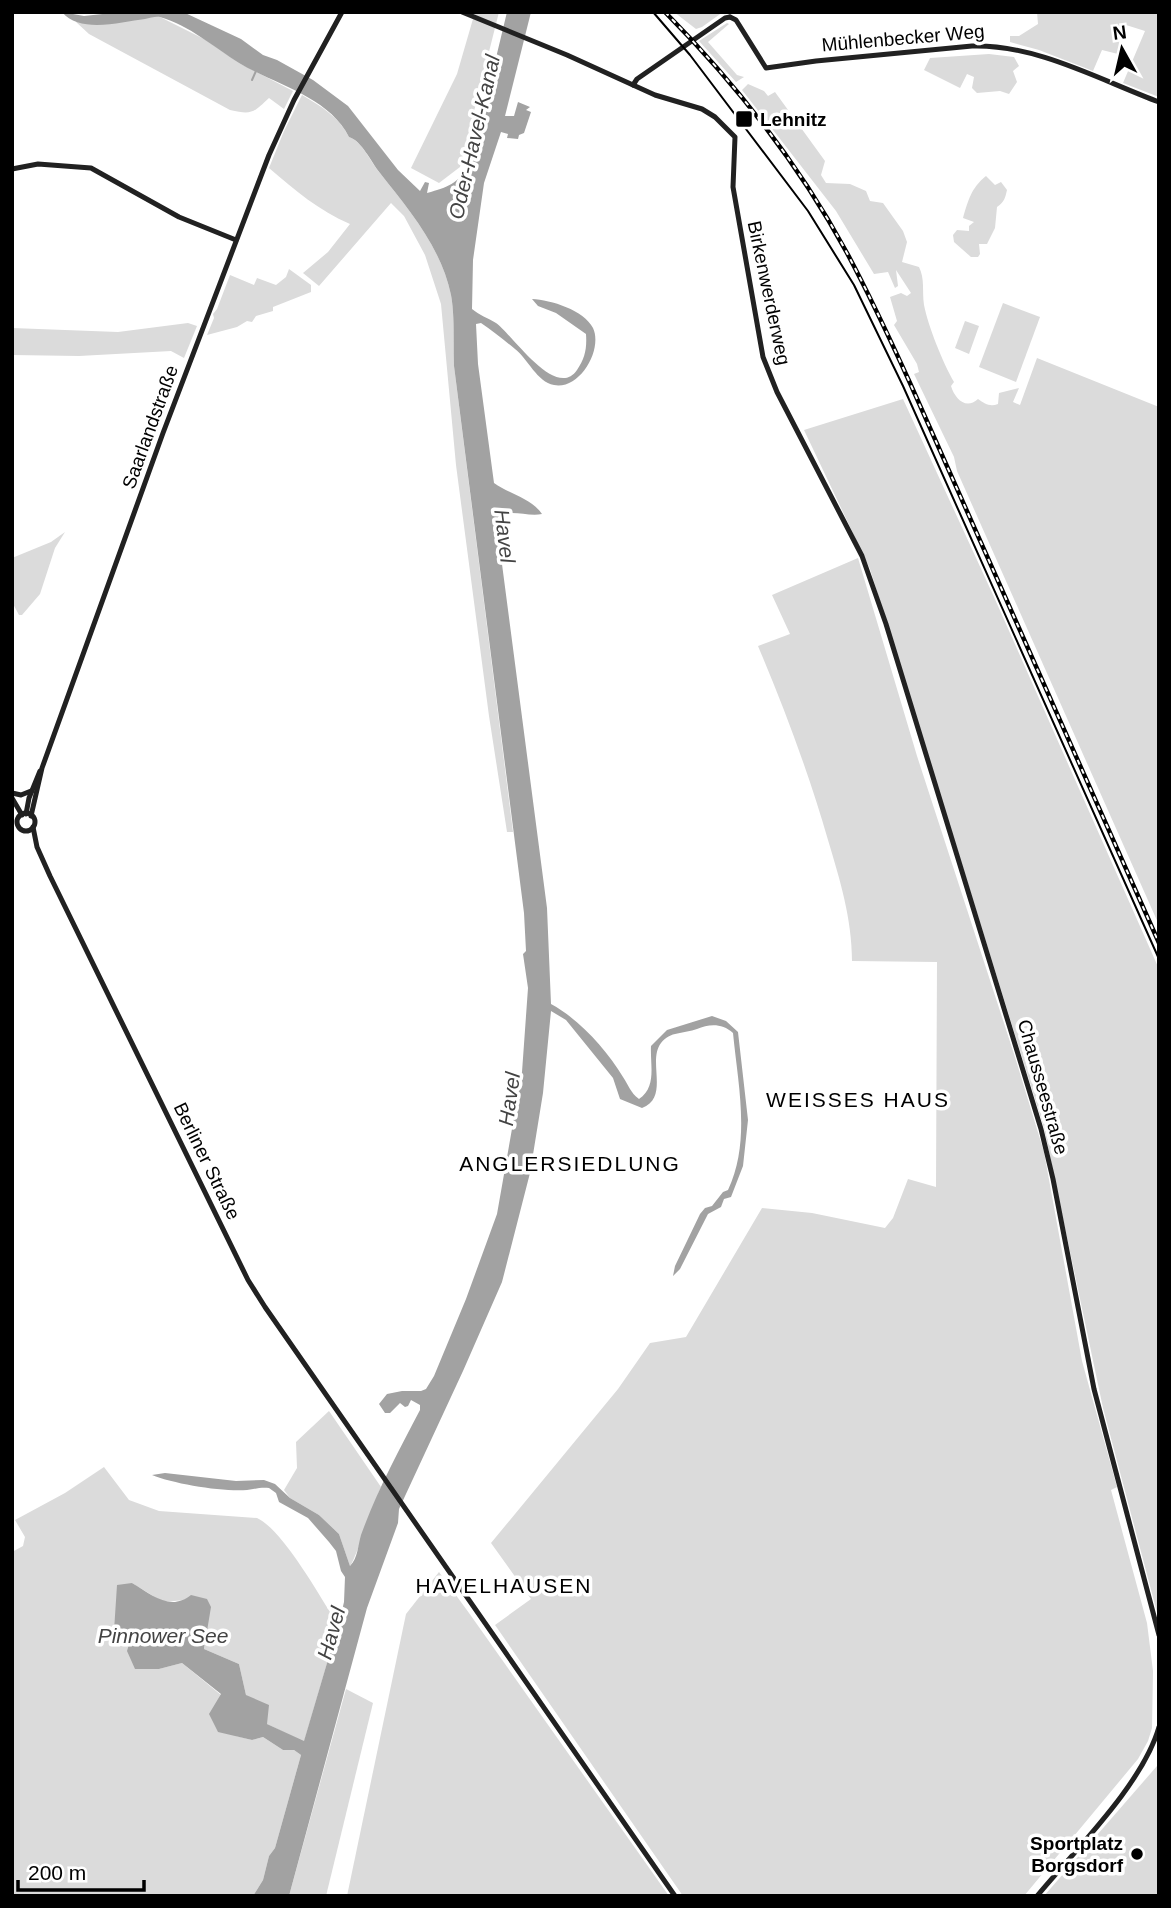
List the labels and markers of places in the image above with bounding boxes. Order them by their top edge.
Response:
marker: Lehnitz [734,109,754,129]
place label: Lehnitz [760,109,827,130]
place label: Sportplatz Borgsdorf [1030,1833,1124,1876]
marker: Sportplatz Borgsdorf [1129,1846,1145,1862]

